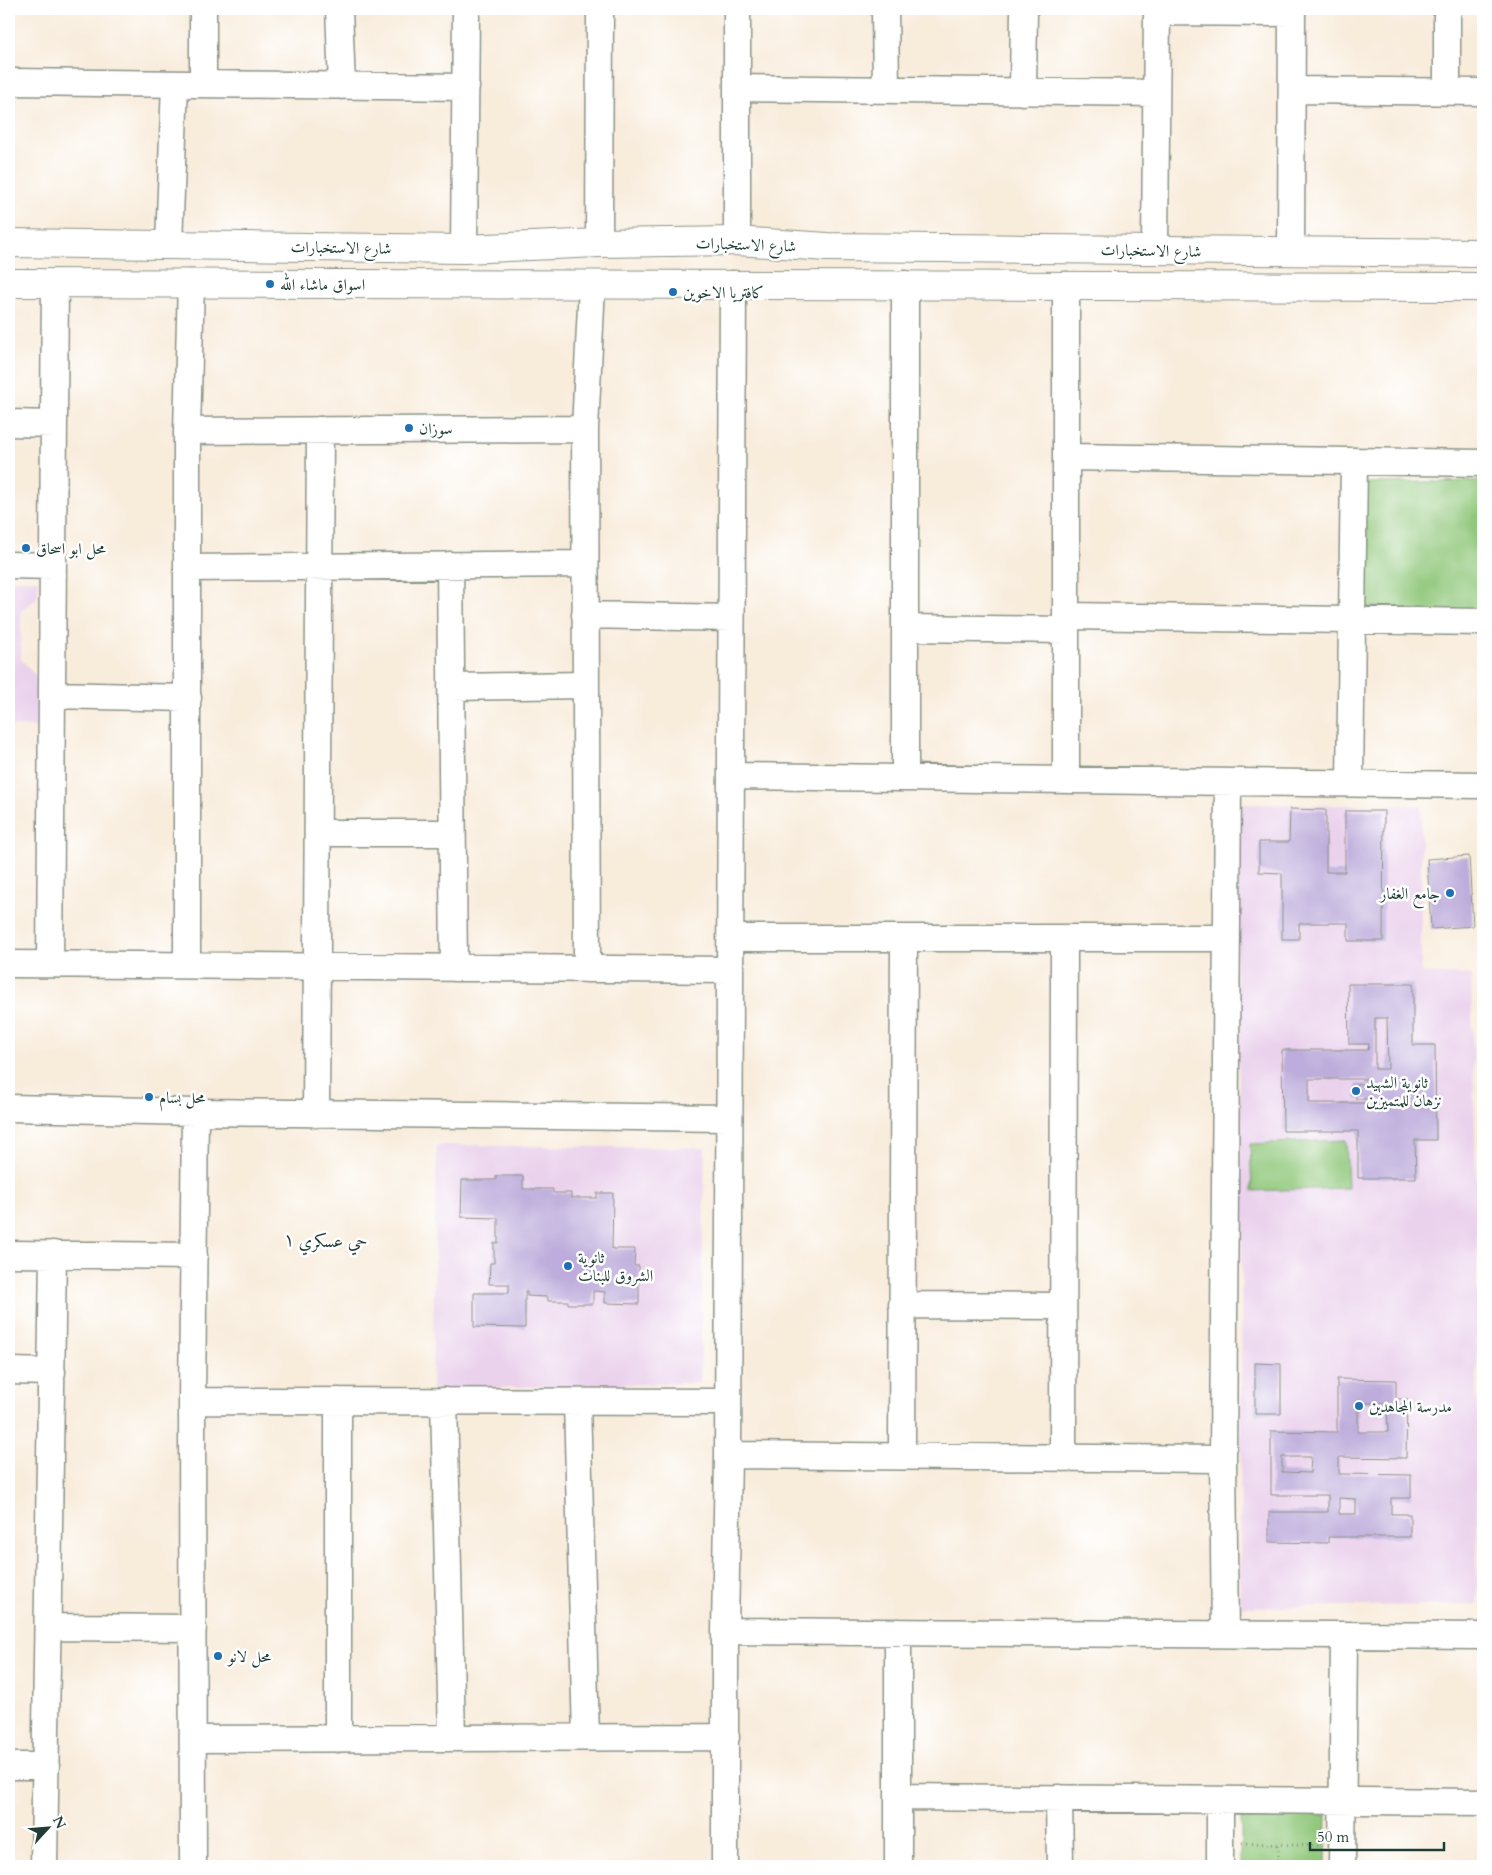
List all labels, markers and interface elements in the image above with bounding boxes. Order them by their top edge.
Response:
street label: شارع الاستخبارات [695,232,797,260]
street label: شارع الاستخبارات [290,236,392,262]
street label: شارع الاستخبارات [1100,239,1202,265]
place label: اسواق ماشاء الله [280,272,365,296]
marker: اسواق ماشاء الله [264,278,276,290]
place label: كافتريا الاخوين [683,282,764,304]
marker: كافتريا الاخوين [667,286,679,298]
place label: سوزان [419,418,453,440]
marker: سوزان [403,422,415,434]
place label: محل ابو اسحاق [36,538,106,560]
marker: محل ابو اسحاق [20,542,32,554]
place label: جامع الغفار [1378,883,1440,909]
marker: جامع الغفار [1444,887,1456,899]
place label: ثانوية الشهيد نزهان للمتميزين [1366,1072,1442,1112]
marker: ثانوية الشهيد نزهان للمتميزين [1350,1085,1362,1097]
place label: محل بسام [159,1087,206,1112]
marker: محل بسام [143,1091,155,1103]
district label: حي عسكري ١ [284,1229,368,1256]
place label: ثانوية الشروق للبنات [578,1247,653,1287]
marker: ثانوية الشروق للبنات [562,1260,574,1272]
place label: مدرسة المجاهدين [1369,1396,1452,1418]
marker: مدرسة المجاهدين [1353,1400,1365,1412]
place label: محل لانو [226,1646,271,1668]
marker: محل لانو [212,1650,224,1662]
north arrow [22,1802,72,1852]
text: N [48,1813,70,1832]
scale bar [1310,1820,1443,1852]
text: 50 m [1317,1827,1349,1847]

